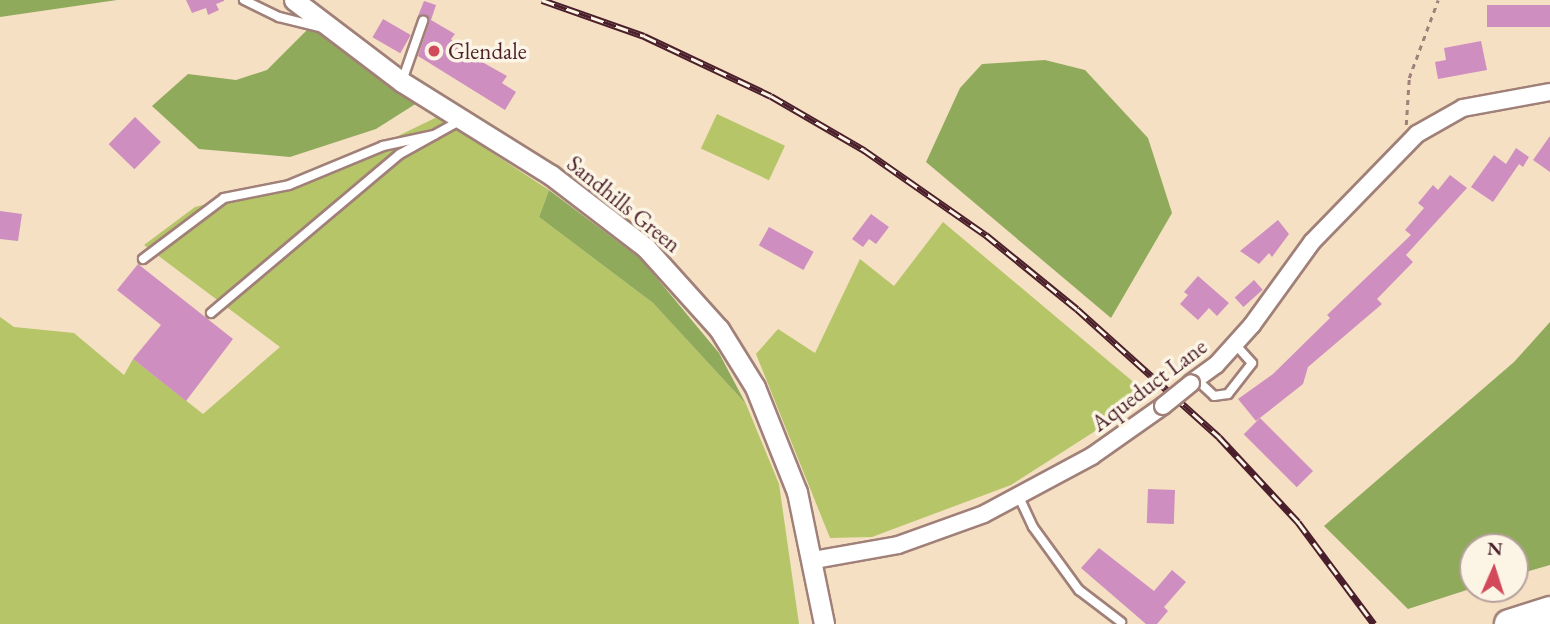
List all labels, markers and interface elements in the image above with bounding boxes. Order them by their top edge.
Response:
place label: Glendale [448,37,527,65]
marker: Glendale [426,43,442,59]
street label: Sandhills Green [561,150,687,258]
street label: Aqueduct Lane [1086,333,1212,437]
north arrow [1459,533,1529,603]
text: N [1487,536,1503,561]

